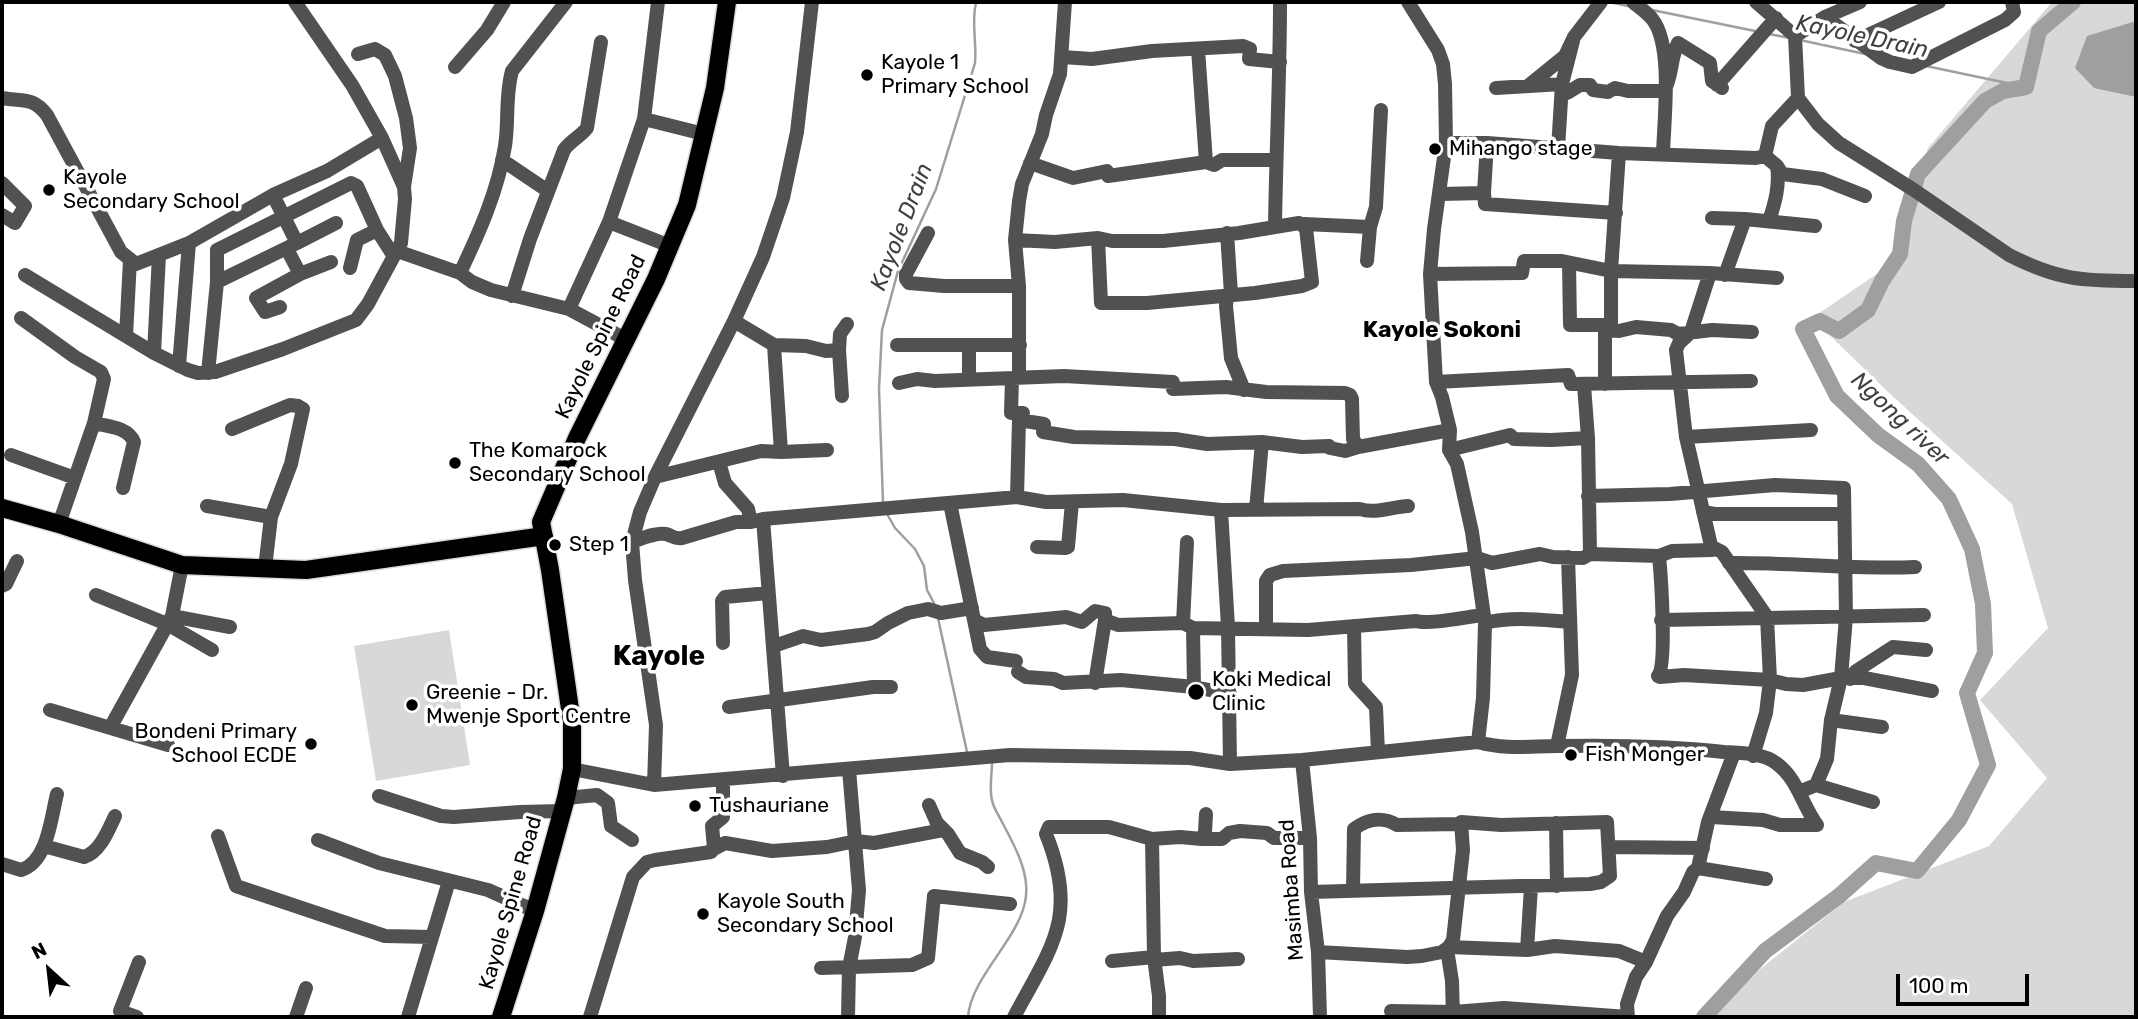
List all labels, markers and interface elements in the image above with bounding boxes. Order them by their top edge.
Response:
water label: Kayole Drain [1793,10,1931,64]
place label: Kayole 1 Primary School [881,50,1029,100]
marker: Kayole 1 Primary School [859,67,875,83]
place label: Mihango stage [1449,136,1592,162]
marker: Mihango stage [1427,141,1443,157]
water label: Kayole Drain [865,159,939,295]
place label: Kayole Secondary School [63,165,240,215]
marker: Kayole Secondary School [41,182,57,198]
street label: Kayole Spine Road [550,251,652,423]
district label: Kayole Sokoni [1363,316,1521,344]
water label: Ngong river [1845,366,1955,472]
place label: The Komarock Secondary School [469,438,646,488]
marker: The Komarock Secondary School [447,455,463,471]
place label: Step 1 [569,532,629,558]
marker: Step 1 [547,537,563,553]
district label: Kayole [613,640,705,674]
place label: Koki Medical Clinic [1212,667,1331,717]
place label: Greenie - Dr. Mwenje Sport Centre [426,680,631,730]
marker: Koki Medical Clinic [1186,682,1206,702]
marker: Greenie - Dr. Mwenje Sport Centre [404,697,420,713]
place label: Bondeni Primary School ECDE [135,719,297,769]
marker: Bondeni Primary School ECDE [303,736,319,752]
place label: Fish Monger [1585,742,1705,768]
marker: Fish Monger [1563,747,1579,763]
place label: Tushauriane [709,793,829,819]
marker: Tushauriane [687,798,703,814]
street label: Kayole Spine Road [474,813,548,993]
street label: Masimba Road [1274,818,1310,962]
place label: Kayole South Secondary School [717,889,894,939]
marker: Kayole South Secondary School [695,906,711,922]
north arrow [14,935,84,1005]
text: N [28,937,51,964]
scale bar [1900,960,2033,1004]
text: 100 m [1909,973,1968,998]

